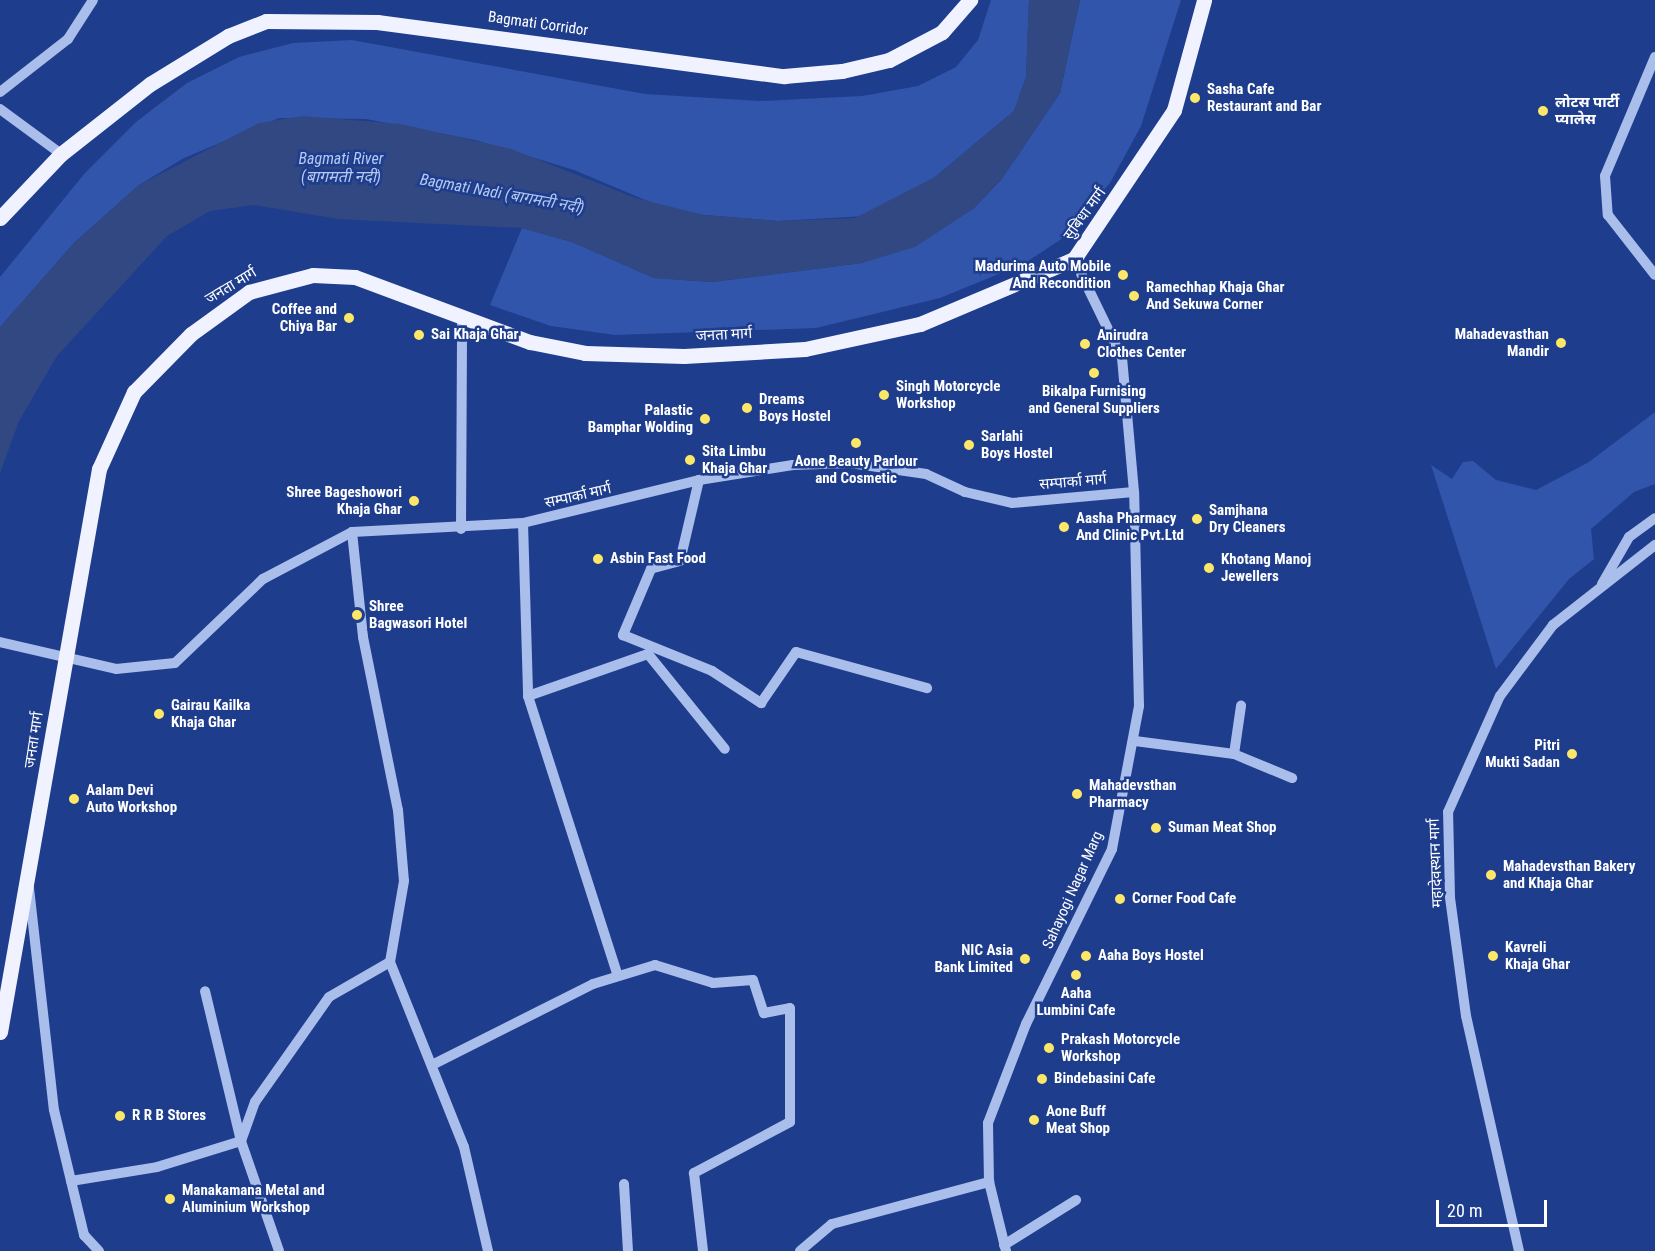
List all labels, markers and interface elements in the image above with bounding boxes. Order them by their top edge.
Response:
street label: Bagmati Corridor [487,8,589,40]
place label: Sasha Cafe Restaurant and Bar [1207,80,1321,115]
marker: Sasha Cafe Restaurant and Bar [1188,91,1202,105]
place label: लोटस पार्टी प्यालेस [1555,93,1619,128]
marker: लोटस पार्टी प्यालेस [1536,104,1550,118]
water label: Bagmati River (बागमती नदी) [299,149,383,187]
water label: Bagmati Nadi (बागमती नदी) [418,170,586,218]
street label: सुबिधा मार्ग [1060,184,1110,244]
place label: Madurima Auto Mobile And Recondition [975,257,1111,292]
street label: जनता मार्ग [202,264,260,308]
marker: Madurima Auto Mobile And Recondition [1116,268,1130,282]
place label: Ramechhap Khaja Ghar And Sekuwa Corner [1146,278,1284,313]
marker: Ramechhap Khaja Ghar And Sekuwa Corner [1127,289,1141,303]
place label: Coffee and Chiya Bar [272,300,337,335]
marker: Coffee and Chiya Bar [342,311,356,325]
street label: जनता मार्ग [695,325,753,345]
place label: Mahadevasthan Mandir [1455,325,1549,360]
place label: Sai Khaja Ghar [431,326,519,344]
place label: Anirudra Clothes Center [1097,326,1186,361]
marker: Sai Khaja Ghar [412,328,426,342]
marker: Mahadevasthan Mandir [1554,336,1568,350]
marker: Anirudra Clothes Center [1078,337,1092,351]
marker: Bikalpa Furnising and General Suppliers [1087,366,1101,380]
place label: Singh Motorcycle Workshop [896,377,1000,412]
place label: Bikalpa Furnising and General Suppliers [1028,382,1160,417]
marker: Singh Motorcycle Workshop [877,388,891,402]
place label: Dreams Boys Hostel [759,390,831,425]
place label: Palastic Bamphar Wolding [588,401,693,436]
marker: Dreams Boys Hostel [740,401,754,415]
marker: Palastic Bamphar Wolding [698,412,712,426]
place label: Sarlahi Boys Hostel [981,427,1053,462]
marker: Aone Beauty Parlour and Cosmetic [849,436,863,450]
marker: Sarlahi Boys Hostel [962,438,976,452]
place label: Sita Limbu Khaja Ghar [702,442,767,477]
place label: Aone Beauty Parlour and Cosmetic [794,452,918,487]
marker: Sita Limbu Khaja Ghar [683,453,697,467]
street label: सम्पार्का मार्ग [1039,470,1107,494]
street label: सम्पार्का मार्ग [543,480,613,512]
place label: Shree Bageshowori Khaja Ghar [286,483,402,518]
marker: Shree Bageshowori Khaja Ghar [407,494,421,508]
place label: Samjhana Dry Cleaners [1209,501,1286,536]
place label: Aasha Pharmacy And Clinic Pvt.Ltd [1076,509,1184,544]
marker: Samjhana Dry Cleaners [1190,512,1204,526]
marker: Aasha Pharmacy And Clinic Pvt.Ltd [1057,520,1071,534]
place label: Asbin Fast Food [610,550,706,568]
place label: Khotang Manoj Jewellers [1221,550,1311,585]
marker: Asbin Fast Food [591,552,605,566]
marker: Khotang Manoj Jewellers [1202,561,1216,575]
place label: Shree Bagwasori Hotel [369,597,467,632]
marker: Shree Bagwasori Hotel [350,608,364,622]
place label: Gairau Kailka Khaja Ghar [171,696,250,731]
marker: Gairau Kailka Khaja Ghar [152,707,166,721]
street label: जनता मार्ग [21,711,47,769]
place label: Pitri Mukti Sadan [1485,736,1560,771]
marker: Pitri Mukti Sadan [1565,747,1579,761]
place label: Mahadevsthan Pharmacy [1089,776,1176,811]
place label: Aalam Devi Auto Workshop [86,781,177,816]
marker: Mahadevsthan Pharmacy [1070,787,1084,801]
marker: Aalam Devi Auto Workshop [67,792,81,806]
street label: महादेवस्थान मार्ग [1425,818,1447,908]
place label: Suman Meat Shop [1168,819,1277,837]
marker: Suman Meat Shop [1149,821,1163,835]
street label: Sahayogi Nagar Marg [1039,828,1107,952]
place label: Mahadevsthan Bakery and Khaja Ghar [1503,857,1635,892]
marker: Mahadevsthan Bakery and Khaja Ghar [1484,868,1498,882]
place label: Corner Food Cafe [1132,890,1236,908]
marker: Corner Food Cafe [1113,892,1127,906]
place label: Kavreli Khaja Ghar [1505,938,1570,973]
place label: NIC Asia Bank Limited [934,941,1013,976]
place label: Aaha Boys Hostel [1098,947,1204,965]
marker: Aaha Boys Hostel [1079,949,1093,963]
marker: Kavreli Khaja Ghar [1486,949,1500,963]
marker: NIC Asia Bank Limited [1018,952,1032,966]
marker: Aaha Lumbini Cafe [1069,968,1083,982]
place label: Aaha Lumbini Cafe [1037,984,1115,1019]
place label: Prakash Motorcycle Workshop [1061,1030,1180,1065]
marker: Prakash Motorcycle Workshop [1042,1041,1056,1055]
place label: Bindebasini Cafe [1054,1070,1155,1088]
marker: Bindebasini Cafe [1035,1072,1049,1086]
place label: Aone Buff Meat Shop [1046,1102,1110,1137]
place label: R R B Stores [132,1107,206,1125]
marker: R R B Stores [113,1109,127,1123]
marker: Aone Buff Meat Shop [1027,1113,1041,1127]
place label: Manakamana Metal and Aluminium Workshop [182,1181,325,1216]
scale bar [1439,1188,1550,1226]
marker: Manakamana Metal and Aluminium Workshop [163,1192,177,1206]
text: 20 m [1447,1200,1482,1221]

